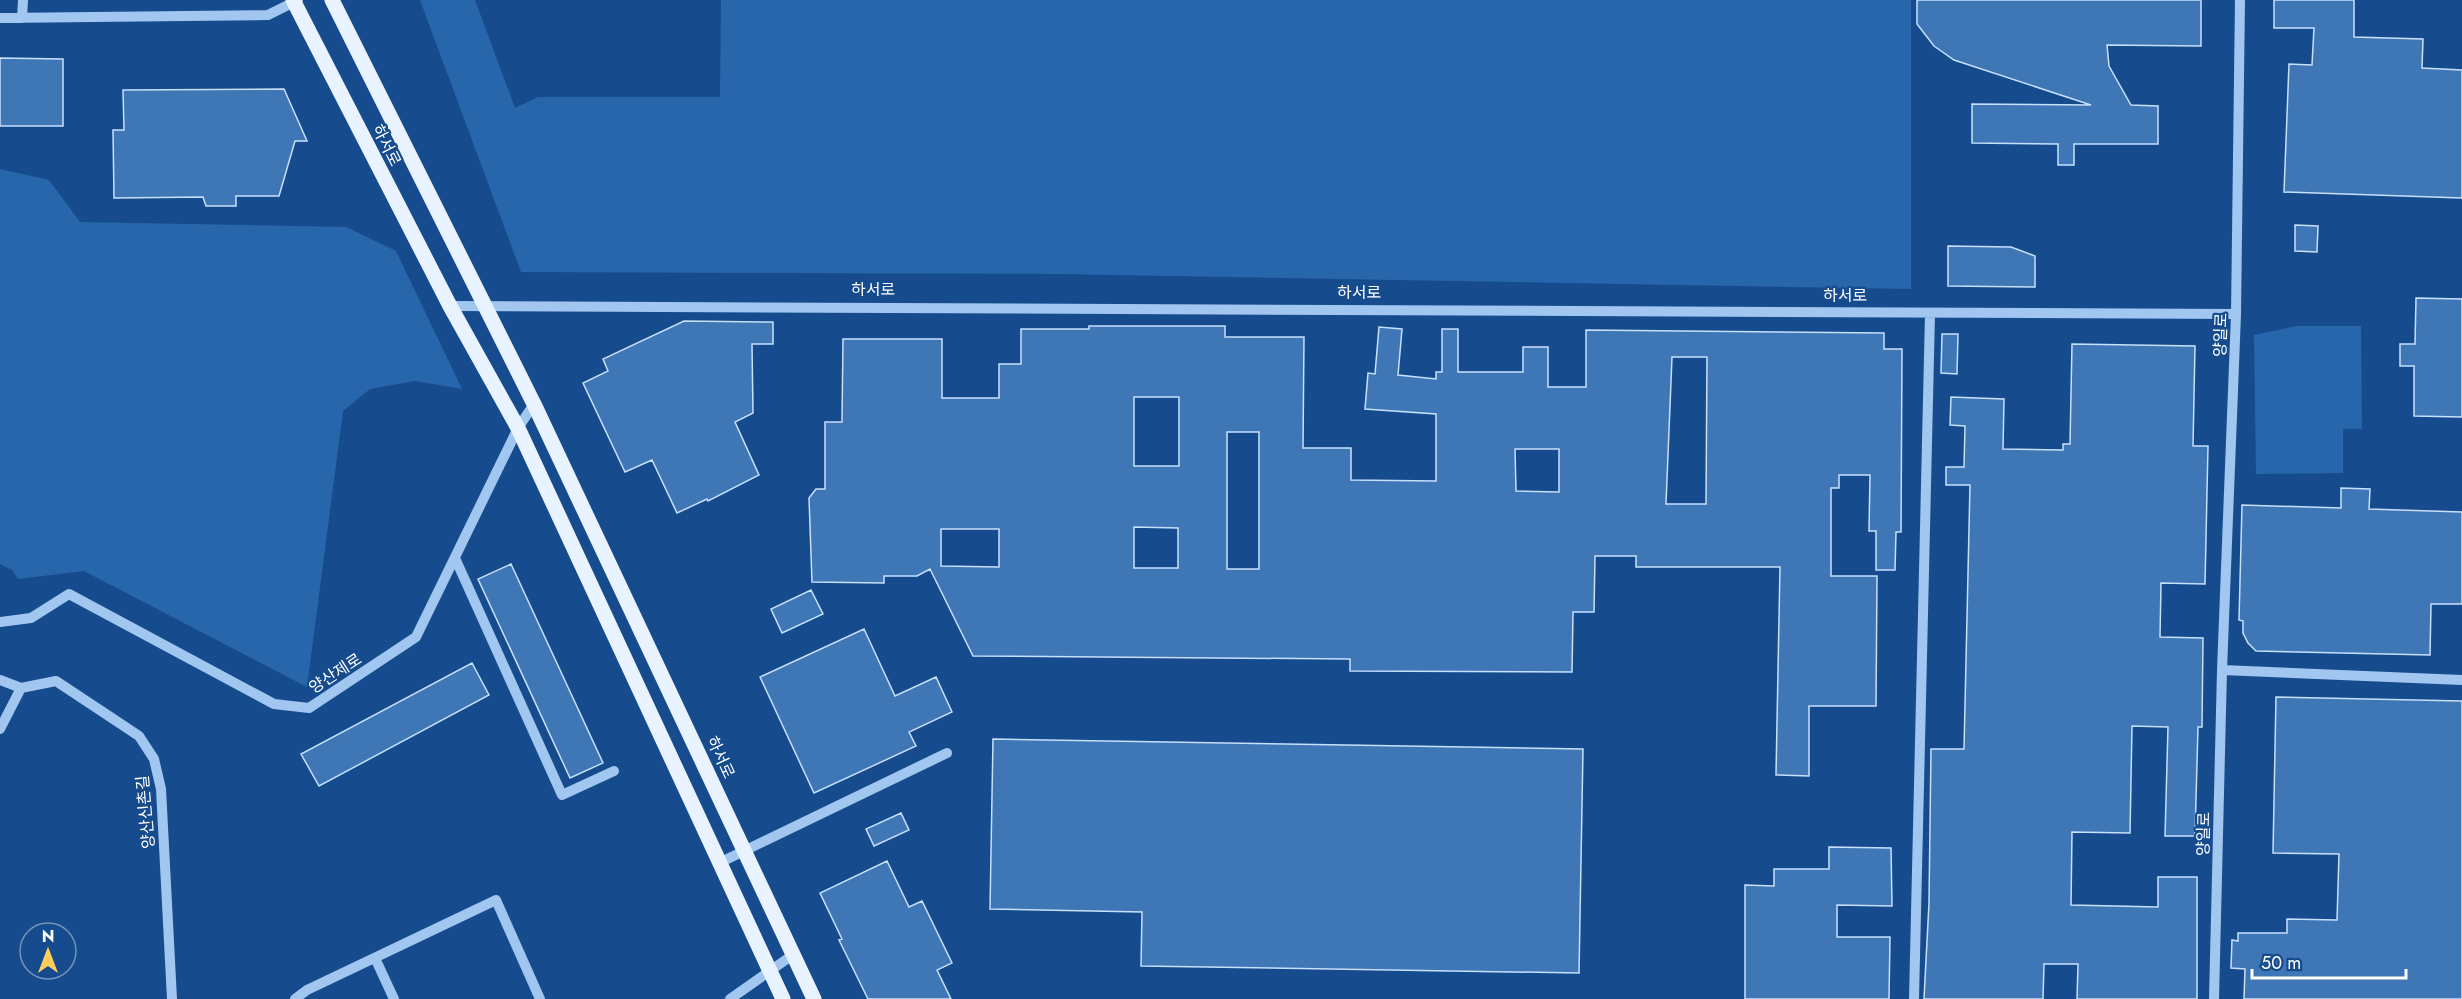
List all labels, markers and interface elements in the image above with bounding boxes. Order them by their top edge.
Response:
street label: 하서로 [366,120,407,170]
street label: 하서로 [851,278,895,301]
street label: 하서로 [1337,281,1381,304]
street label: 하서로 [1823,284,1867,307]
street label: 양일로 [2208,312,2233,357]
street label: 양산제로 [304,648,366,699]
street label: 하서로 [701,732,740,782]
street label: 양산신촌길 [131,774,160,850]
street label: 양일로 [2192,811,2215,856]
north arrow [18,921,78,981]
text: N [42,925,54,948]
scale bar [2252,942,2406,980]
text: 50 m [2261,950,2301,976]

